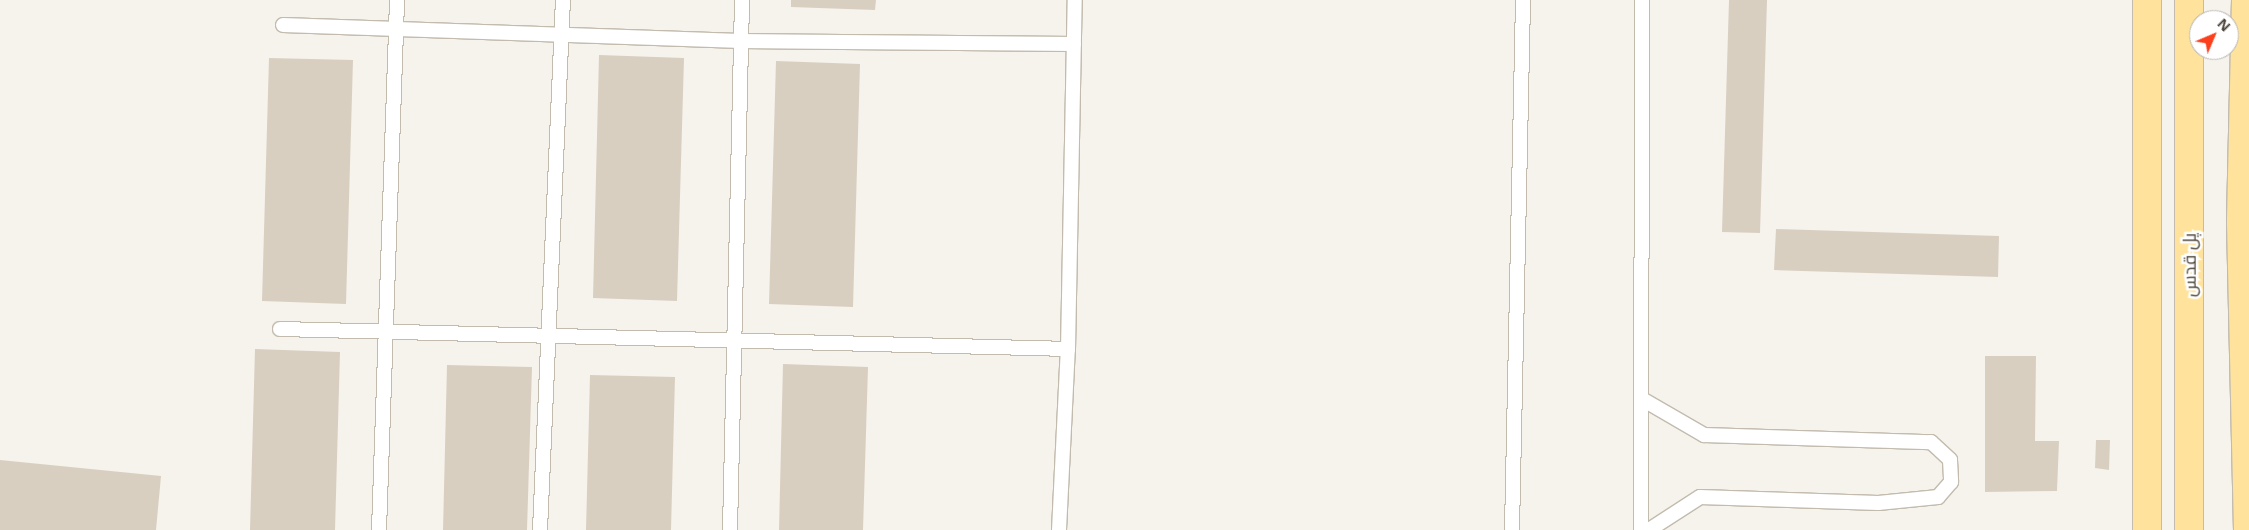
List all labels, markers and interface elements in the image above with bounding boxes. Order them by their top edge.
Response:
north arrow [2189,10,2239,60]
text: N [2214,14,2235,35]
street label: پل قدس [2178,233,2200,297]

